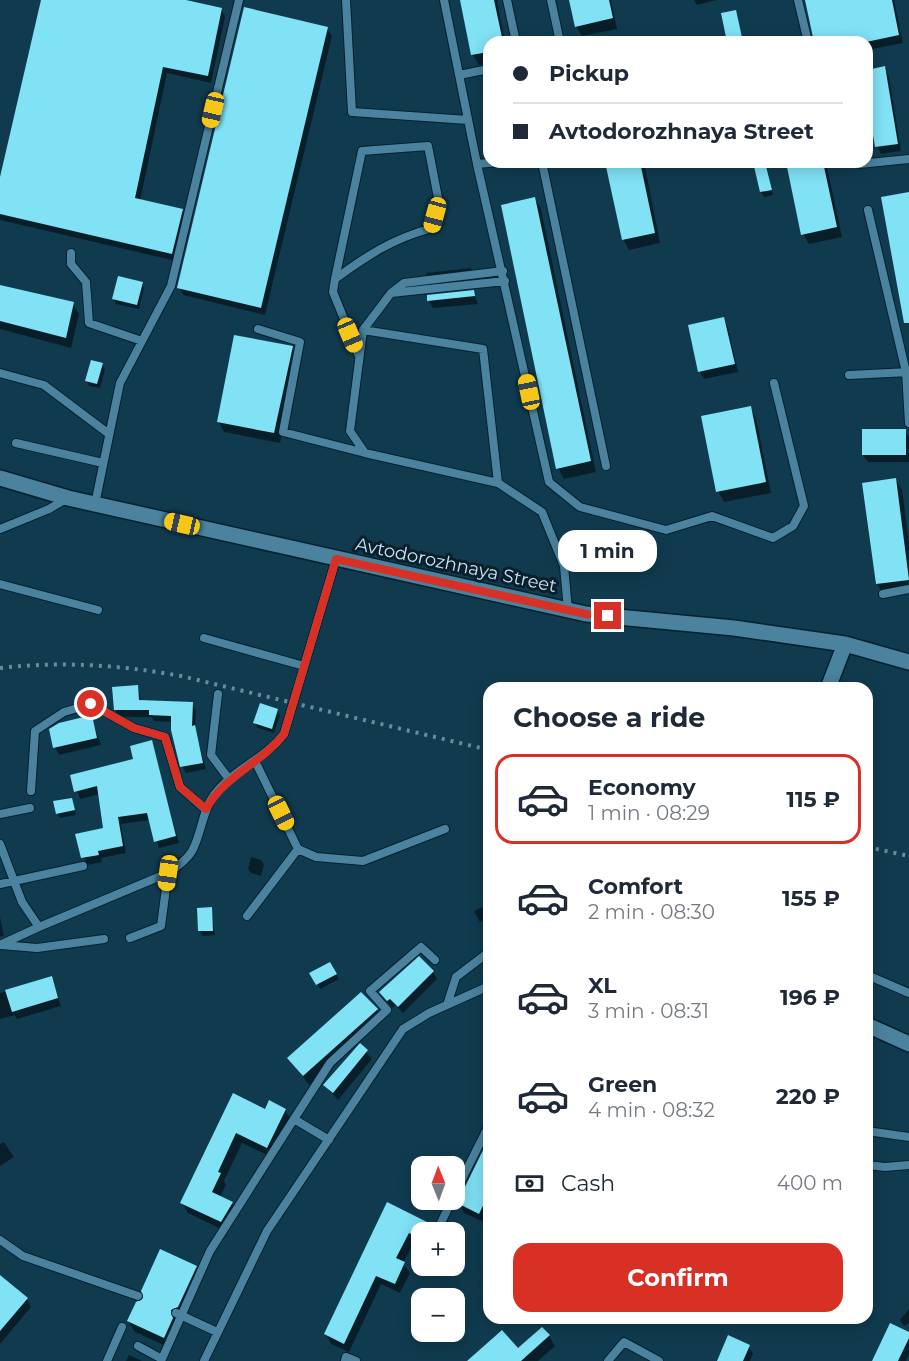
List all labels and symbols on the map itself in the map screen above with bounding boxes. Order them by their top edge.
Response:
car [200,90,226,130]
car [422,195,448,235]
car [335,315,365,355]
car [516,373,542,411]
car [162,511,202,537]
callout: 1 min [558,529,658,571]
street label: Avtodorozhnaya Street [353,533,559,597]
route end [594,602,621,629]
route start [77,690,104,717]
car [265,793,297,833]
car [157,854,179,892]
north arrow [411,1156,465,1210]

